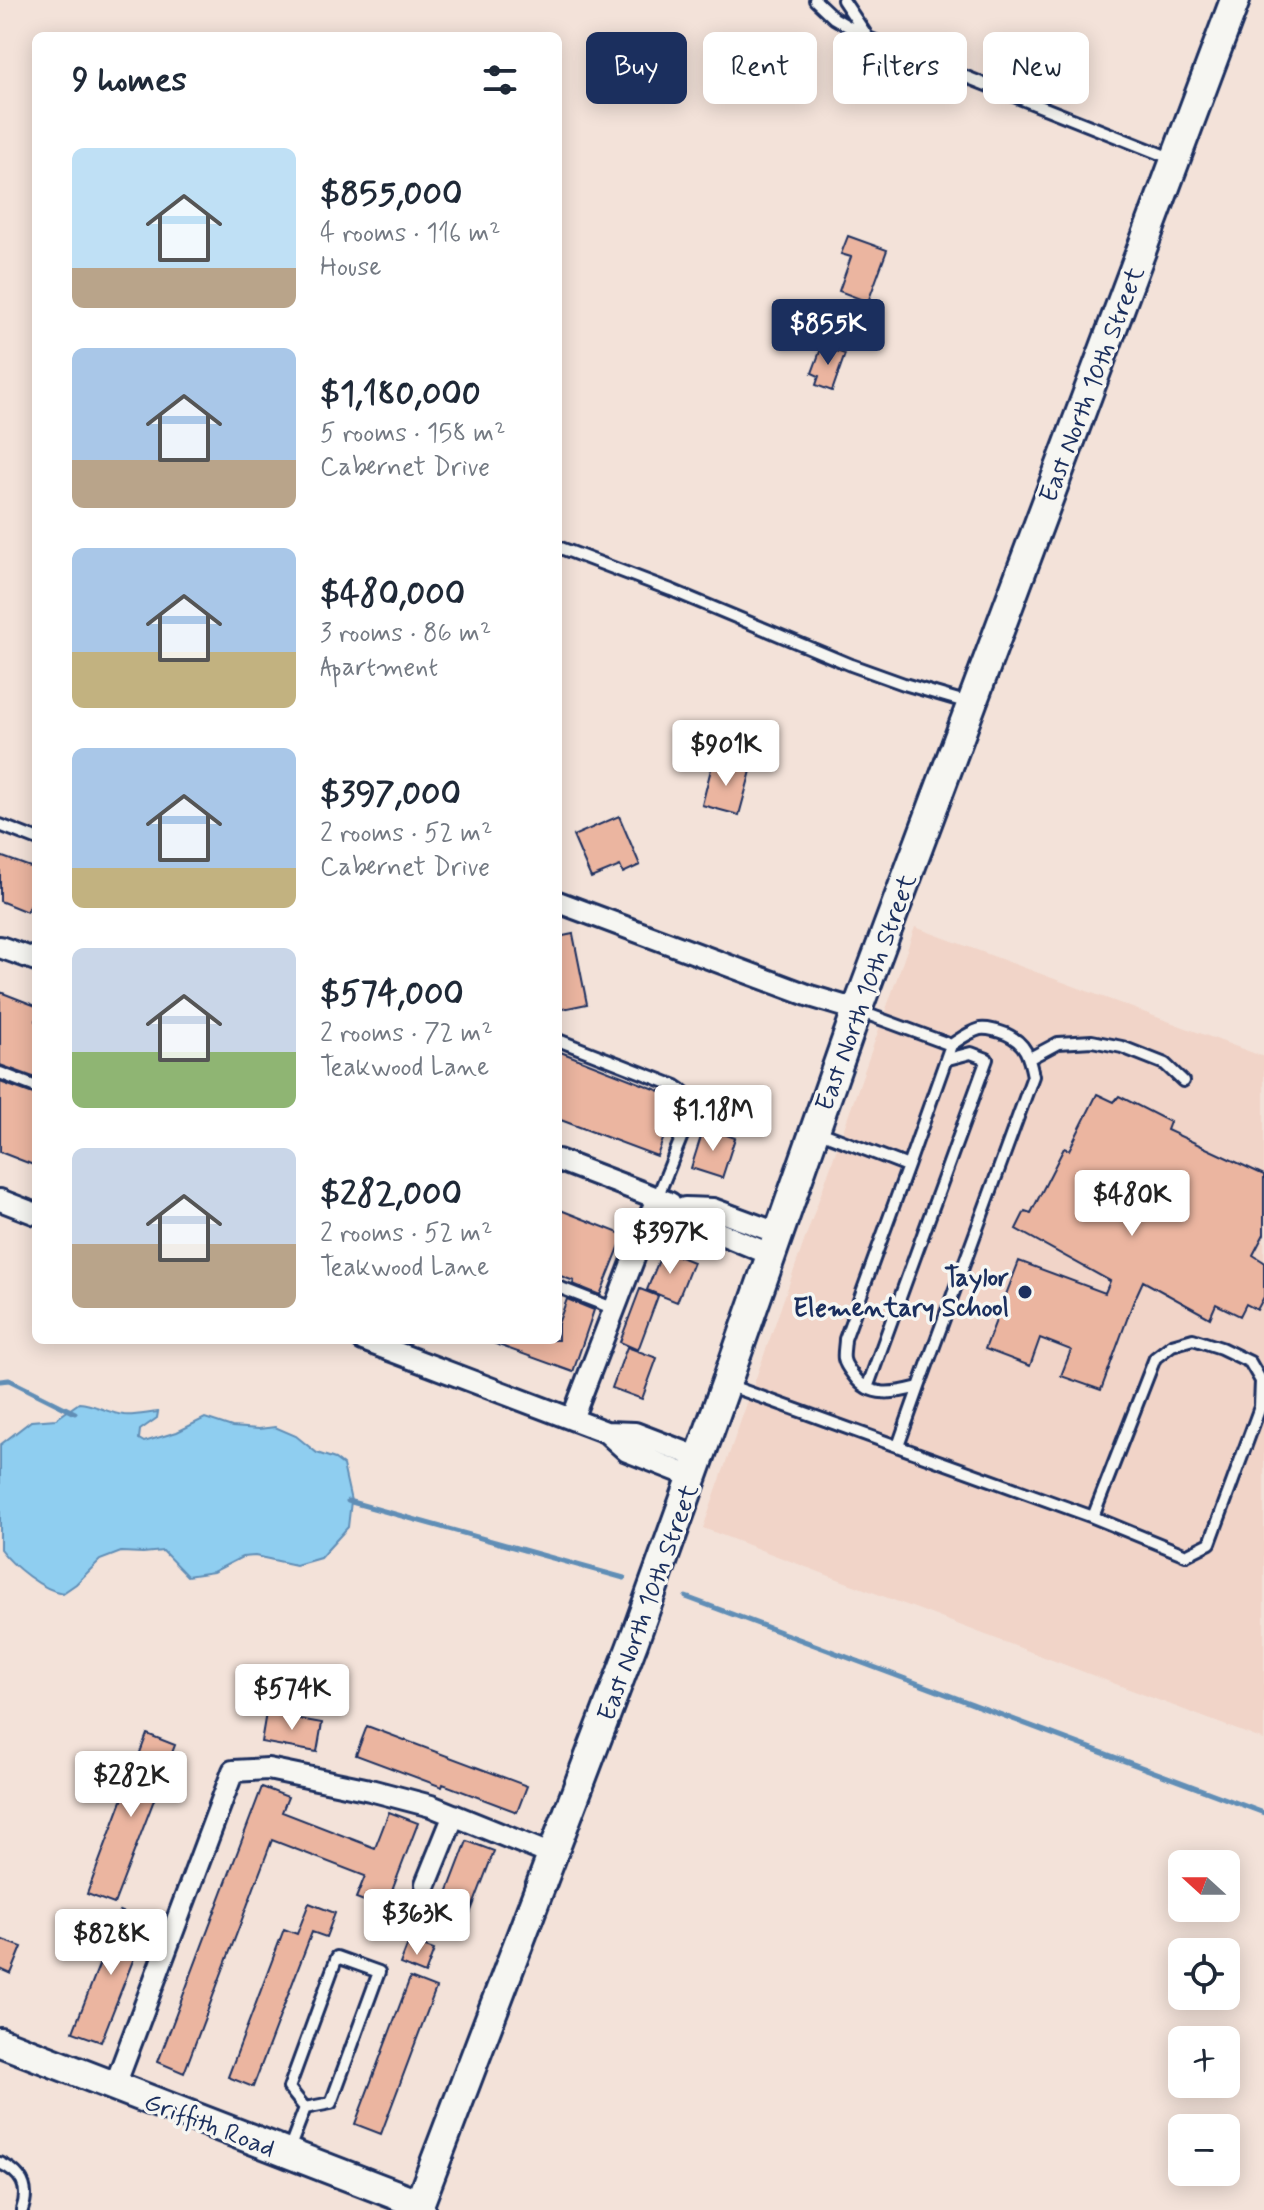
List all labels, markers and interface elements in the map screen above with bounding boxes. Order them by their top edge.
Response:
chip: Buy [586,32,687,104]
chip: Rent [703,32,817,104]
chip: Filters [833,32,967,104]
chip: New [983,32,1089,104]
text: 9 homes [72,58,187,103]
icon: filters [478,58,522,102]
text: $855,000 [320,172,462,217]
icon: home [136,180,232,276]
text: 4 rooms · 116 m² [320,217,501,251]
text: House [320,251,381,285]
street label: East North 10th Street [1032,262,1154,508]
pin: $855K [772,299,884,367]
text: $855K [790,308,866,342]
text: $1,180,000 [320,372,481,417]
icon: home [136,380,232,476]
text: 5 rooms · 158 m² [320,417,506,451]
text: Cabernet Drive [320,451,490,485]
text: $480,000 [320,572,465,617]
icon: home [136,580,232,676]
text: 3 rooms · 86 m² [320,617,491,651]
text: Apartment [320,651,438,685]
pin: $901K [670,720,782,788]
text: $901K [690,729,762,763]
text: $397,000 [320,772,461,817]
icon: home [136,780,232,876]
text: 2 rooms · 52 m² [320,817,492,851]
text: Cabernet Drive [320,851,490,885]
street label: East North 10th Street [808,869,926,1116]
text: $574,000 [320,972,464,1017]
icon: home [136,980,232,1076]
text: 2 rooms · 72 m² [320,1017,493,1051]
text: Teakwood Lane [320,1051,489,1085]
pin: $1.18M [648,1085,778,1153]
text: $1.18M [672,1094,754,1128]
pin: $480K [1076,1170,1188,1238]
text: $282,000 [320,1172,462,1217]
text: $480K [1093,1179,1171,1213]
icon: home [136,1180,232,1276]
pin: $397K [614,1208,726,1276]
text: 2 rooms · 52 m² [320,1217,492,1251]
text: $397K [632,1217,708,1251]
text: Teakwood Lane [320,1251,489,1285]
place label: Taylor Elementary School [793,1262,1009,1326]
marker: Taylor Elementary School [1016,1283,1034,1301]
street label: East North 10th Street [590,1479,708,1726]
pin: $574K [236,1664,348,1732]
text: $574K [253,1673,331,1707]
pin: $282K [75,1751,187,1819]
text: $282K [93,1760,169,1794]
north arrow [1168,1850,1240,1922]
map controls [1168,1850,1240,2186]
pin: $363K [361,1889,473,1957]
text: $363K [382,1898,452,1932]
pin: $828K [55,1909,167,1977]
text: $828K [73,1918,149,1952]
button: locate [1168,1938,1240,2010]
button: + [1168,2026,1240,2098]
street label: Griffith Road [139,2085,280,2166]
button: − [1168,2114,1240,2186]

